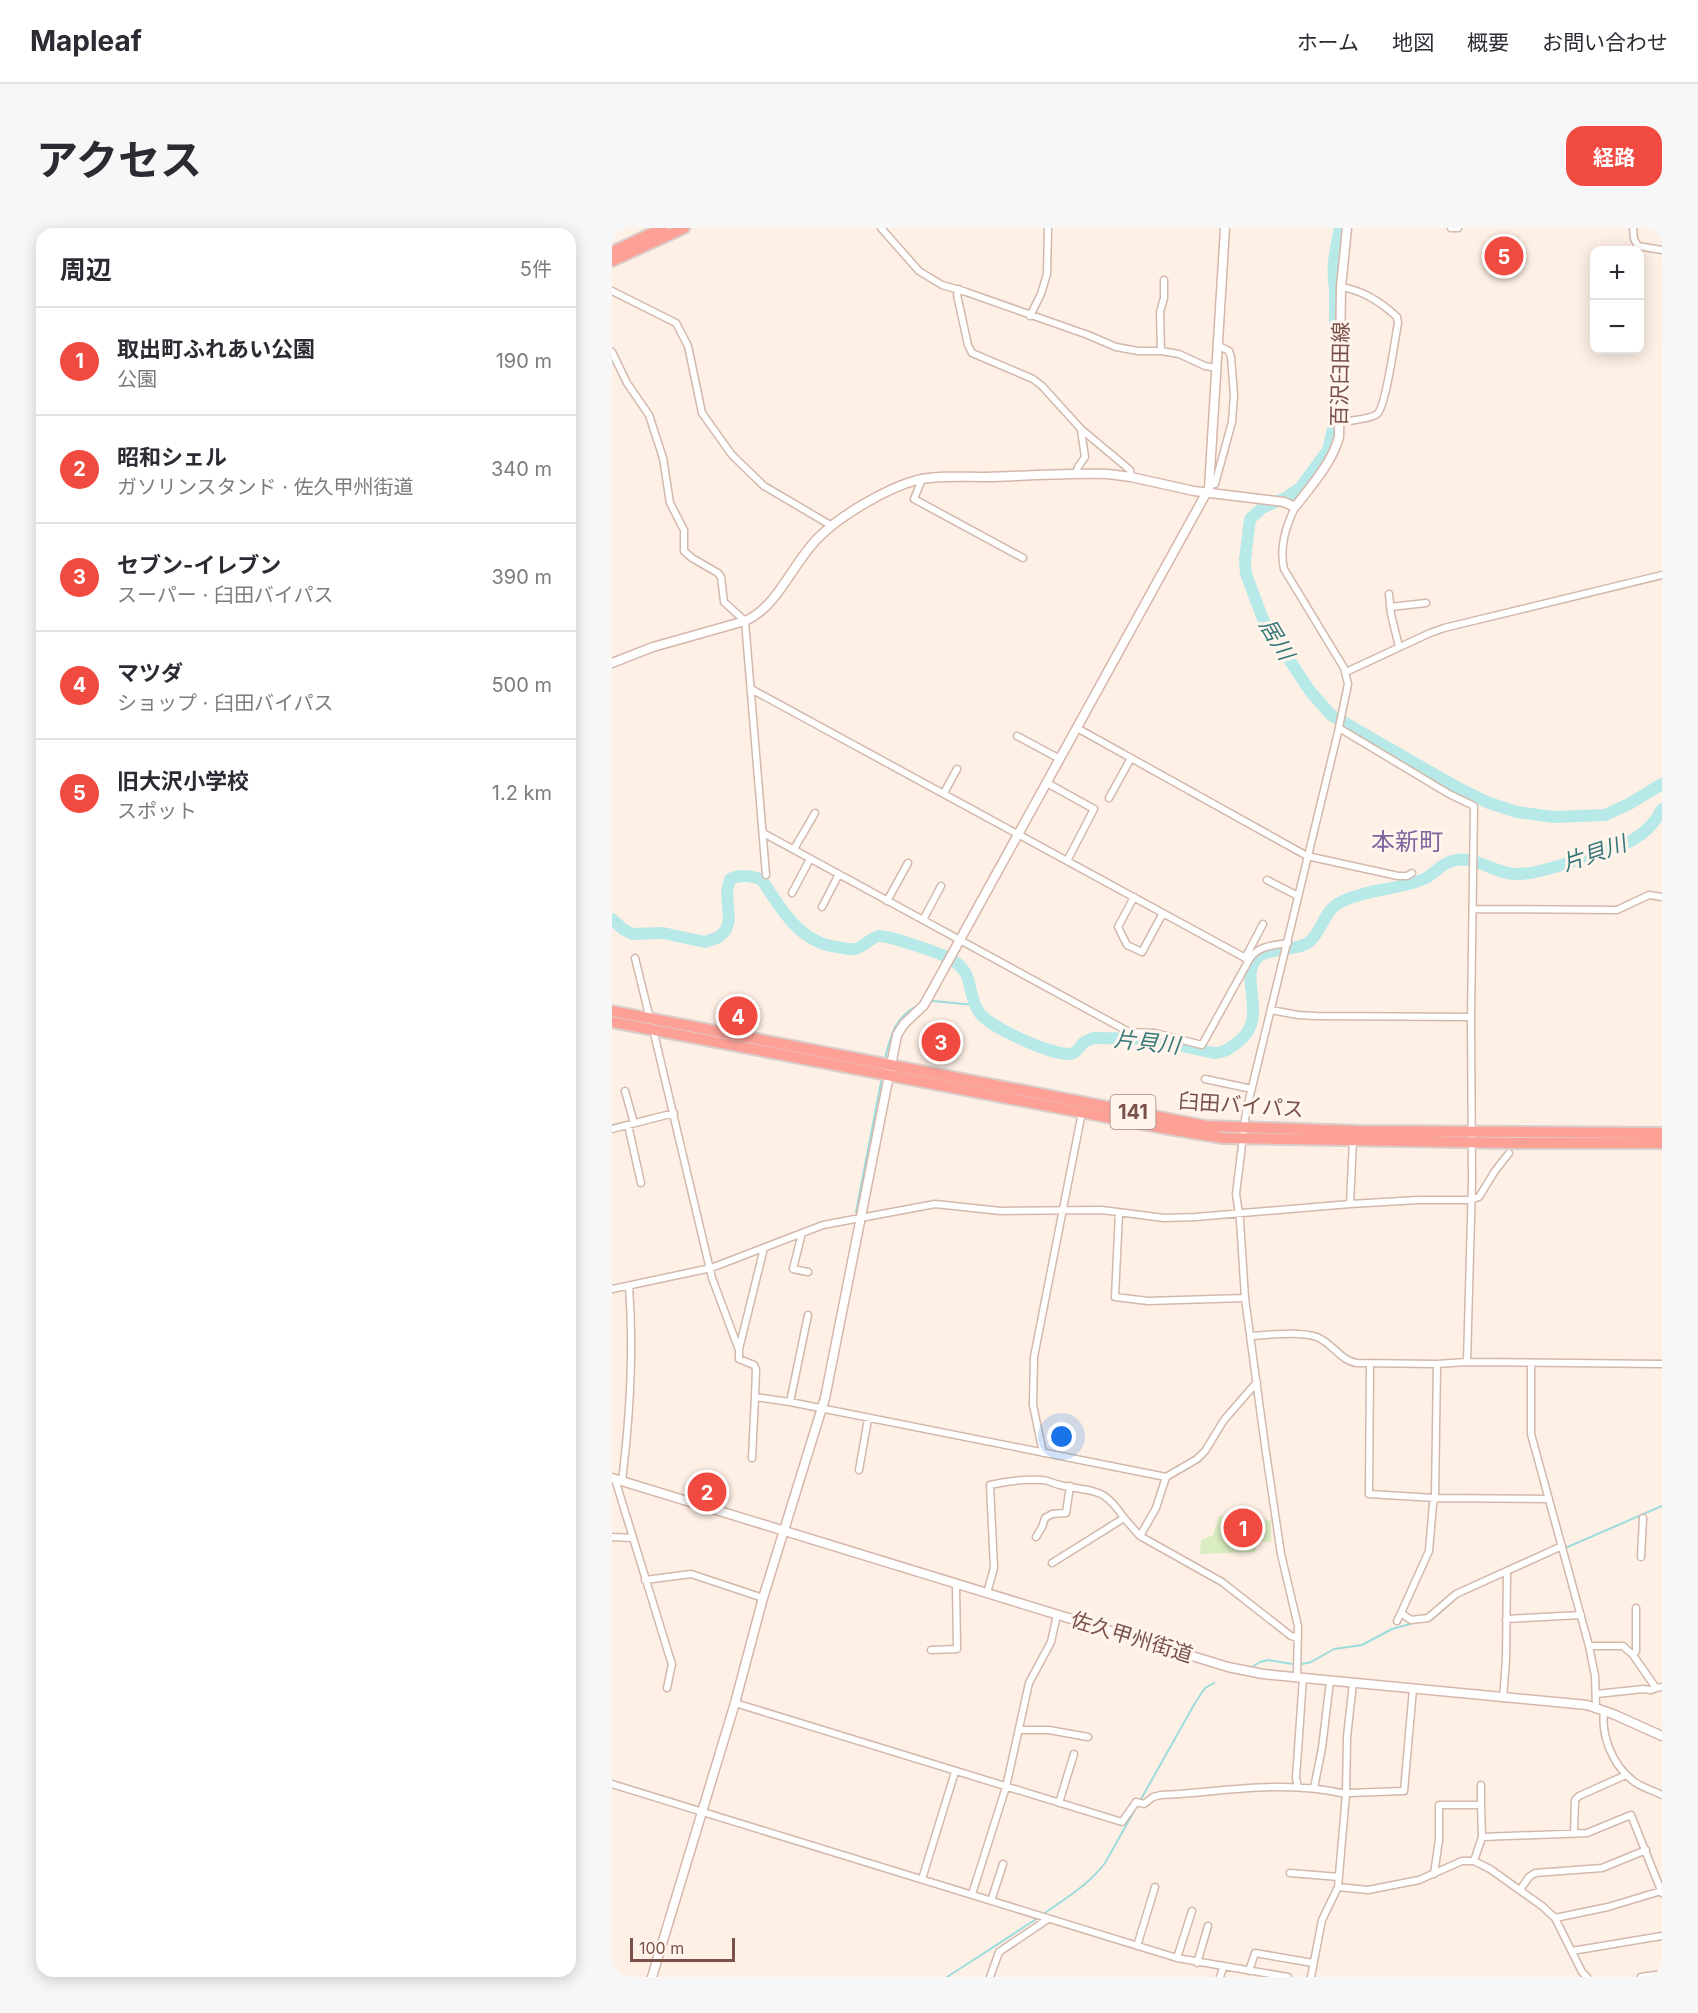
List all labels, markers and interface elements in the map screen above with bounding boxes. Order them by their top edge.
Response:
text: Mapleaf [30,24,142,58]
text: ホーム [1297,30,1359,55]
text: 地図 [1392,30,1434,55]
text: 概要 [1467,30,1509,55]
text: お問い合わせ [1542,30,1668,55]
button: 経路 [1566,126,1662,186]
text: アクセス [36,134,202,185]
pin: 5 [1484,234,1524,279]
map controls [1590,246,1644,354]
button: + [1590,246,1644,300]
text: 周辺 [60,254,112,285]
text: 5件 [520,257,552,281]
button: − [1590,300,1644,354]
street label: 百沢臼田線 [1327,321,1353,427]
text: 取出町ふれあい公園 [117,336,315,362]
text: 1 [75,349,84,373]
text: 190 m [496,349,552,373]
text: 公園 [117,367,157,391]
text: 昭和シェル [117,444,227,470]
text: 2 [73,457,86,481]
text: 340 m [491,457,552,481]
text: ガソリンスタンド · 佐久甲州街道 [117,475,414,499]
text: セブン-イレブン [117,552,281,578]
text: 3 [73,565,86,589]
text: 390 m [491,565,552,589]
text: スーパー · 臼田バイパス [117,583,333,607]
water label: 居川 [1255,613,1301,666]
text: マツダ [117,660,183,686]
text: 4 [73,673,86,697]
text: 500 m [491,673,552,697]
text: ショップ · 臼田バイパス [117,691,334,715]
text: 旧大沢小学校 [117,768,249,794]
text: 5 [73,781,86,805]
text: 1.2 km [492,781,552,805]
text: スポット [117,799,197,823]
district label: 本新町 [1371,827,1443,856]
water label: 片貝川 [1559,829,1631,876]
pin: 4 [718,994,758,1038]
pin: 3 [922,1020,960,1064]
water label: 片貝川 [1113,1026,1183,1059]
street label: 臼田バイパス [1177,1088,1305,1122]
road number: 141 [1110,1095,1156,1129]
your location [1047,1422,1076,1451]
pin: 2 [688,1470,727,1514]
pin: 1 [1224,1506,1262,1550]
street label: 佐久甲州街道 [1068,1607,1196,1667]
scale bar [630,1935,735,1962]
text: 100 m [639,1938,684,1958]

